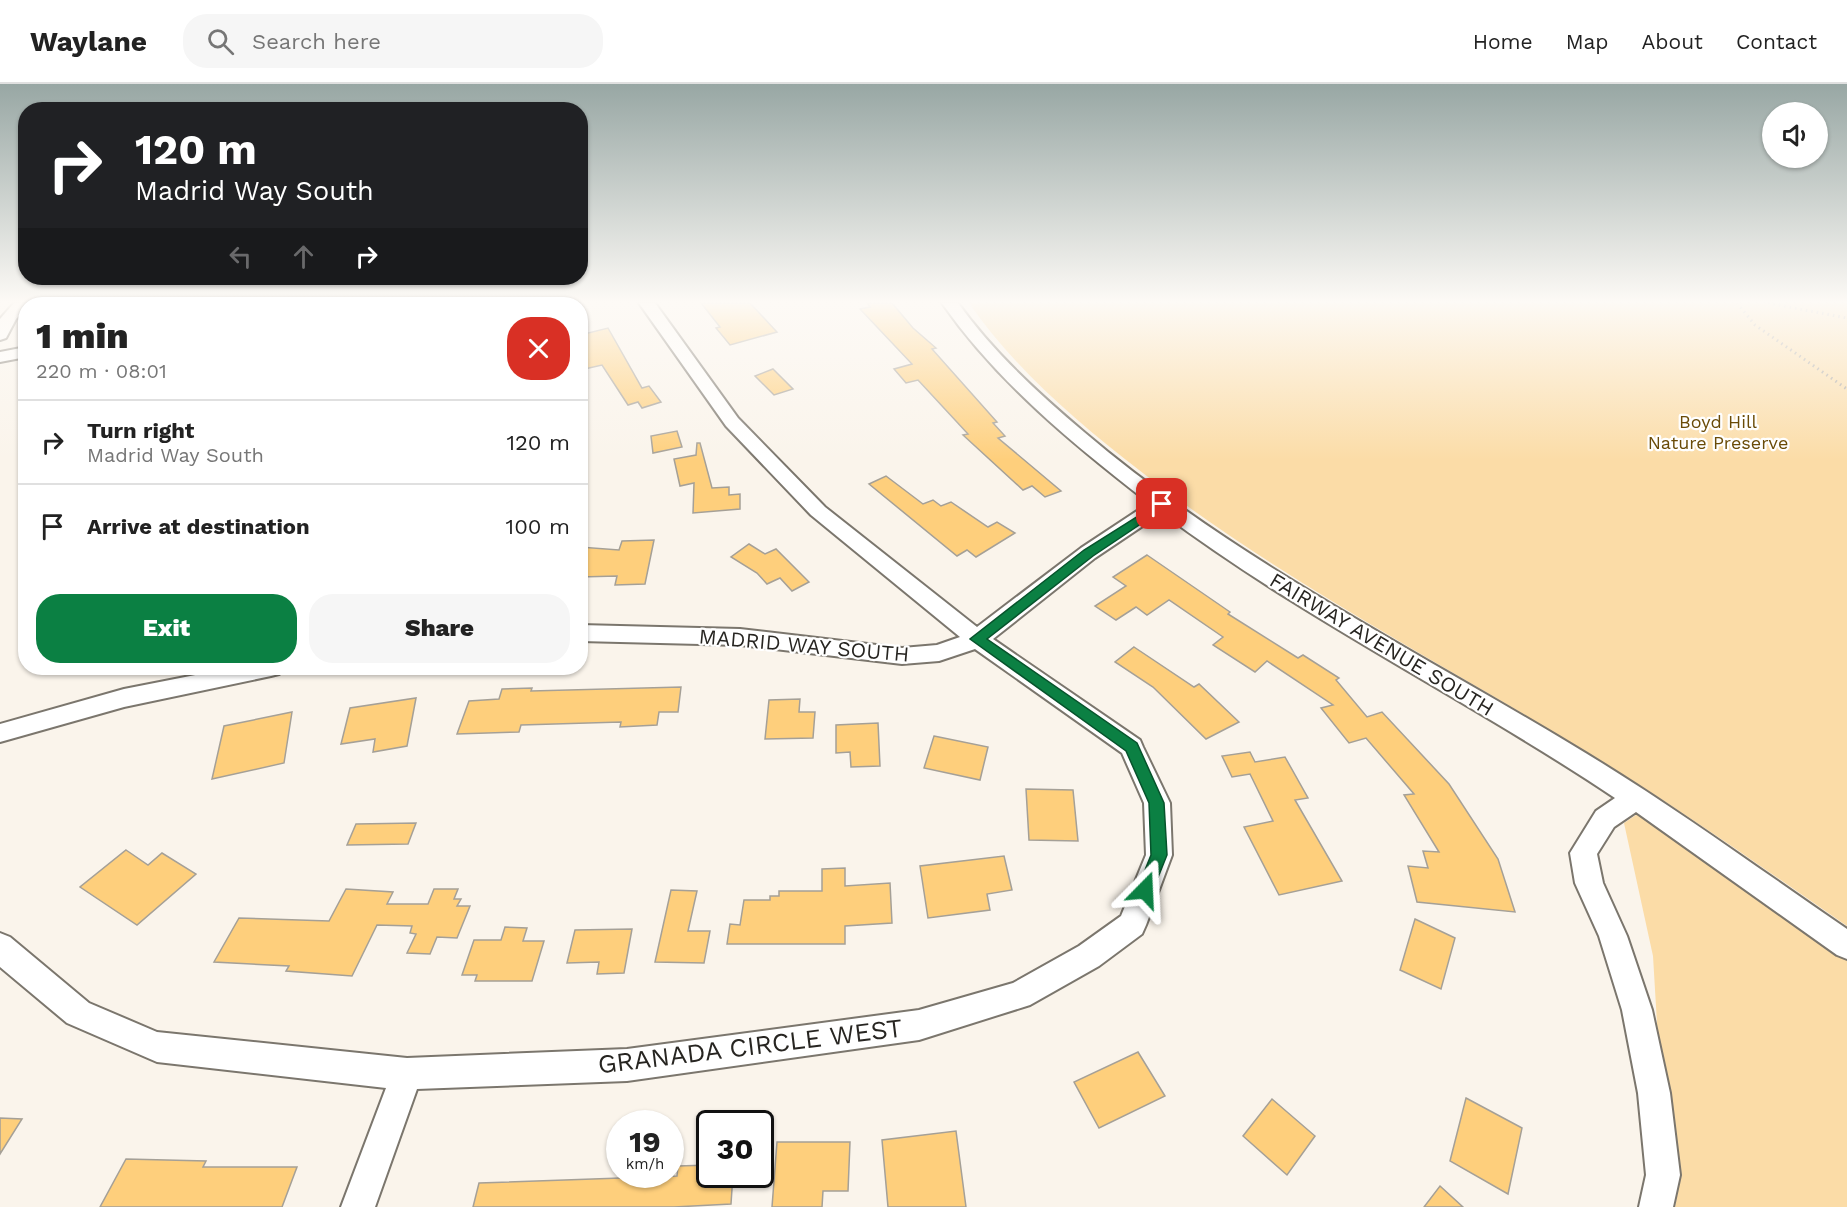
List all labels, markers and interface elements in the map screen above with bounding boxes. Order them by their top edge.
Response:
search box [183,14,603,68]
text: Waylane [30,25,147,58]
icon: search [204,25,237,58]
text: Search here [252,29,381,54]
text: Home [1473,29,1533,54]
text: Map [1566,29,1609,54]
text: About [1642,29,1703,54]
text: Contact [1736,29,1817,54]
map controls [1762,102,1828,168]
button: sound [1762,102,1828,168]
text: 120 m [135,125,257,174]
icon: right [36,126,114,204]
text: Madrid Way South [135,175,374,207]
icon: left [224,240,257,273]
icon: ahead [287,240,320,273]
icon: right [350,240,383,273]
text: 1 min [36,315,129,357]
button: close [507,317,570,380]
text: 220 m · 08:01 [36,359,167,383]
park label: Boyd Hill Nature Preserve [1648,411,1788,453]
text: Turn right [87,418,194,443]
icon: right [36,426,69,459]
text: 120 m [506,430,570,455]
text: Madrid Way South [87,443,264,467]
pin [1136,478,1187,529]
icon: arrive [1145,487,1178,520]
icon: arrive [36,510,69,543]
text: Arrive at destination [87,514,310,539]
text: 100 m [506,514,570,539]
street label: FAIRWAY AVENUE SOUTH [1265,567,1499,721]
button: Exit [36,594,297,663]
button: Share [309,594,570,663]
street label: MADRID WAY SOUTH [698,623,910,667]
position arrow [1113,858,1177,922]
street label: GRANADA CIRCLE WEST [596,1012,904,1080]
speed limit sign: 30 [696,1110,774,1188]
text: 19 [629,1124,661,1159]
text: km/h [626,1155,664,1173]

